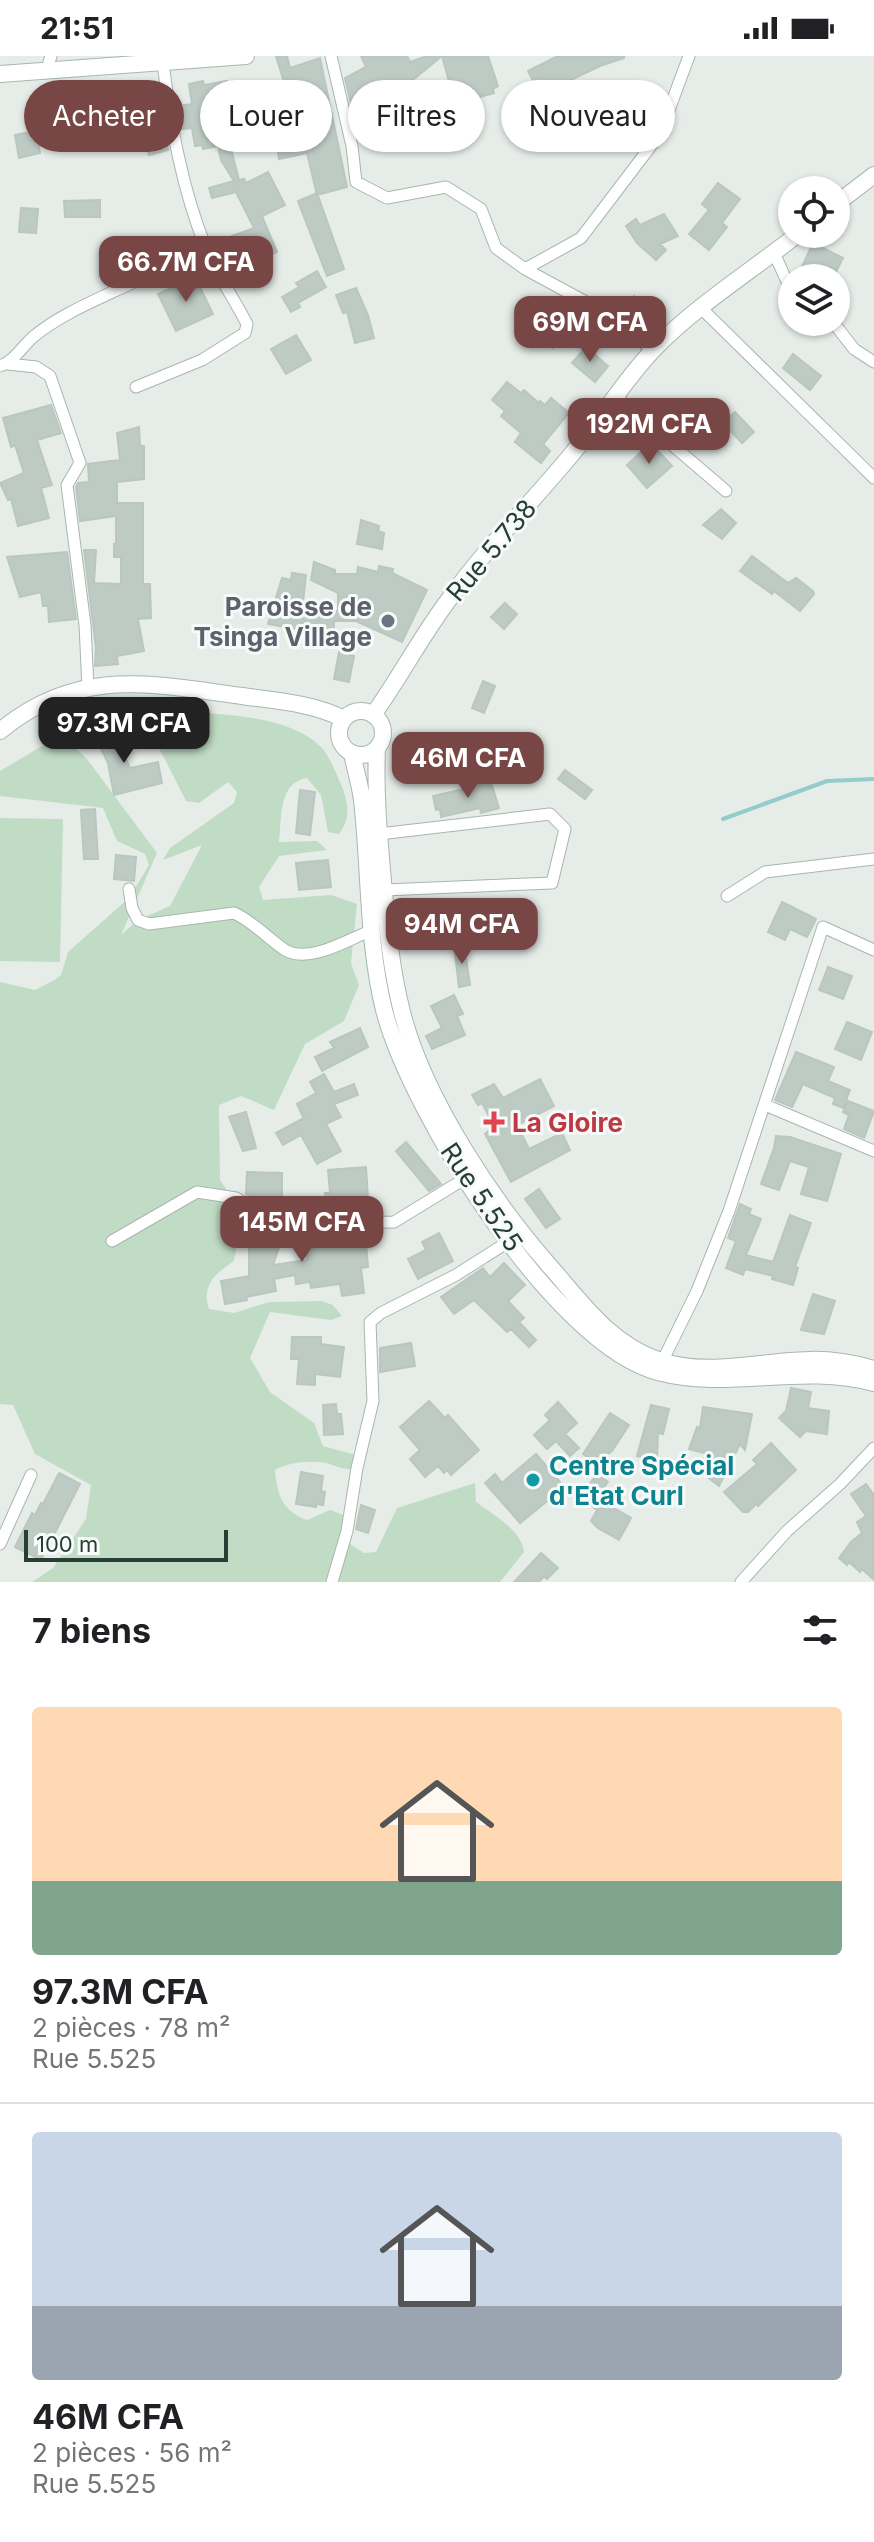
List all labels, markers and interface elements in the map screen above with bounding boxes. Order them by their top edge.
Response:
text: 21:51 [40,10,114,46]
chip: Acheter [24,80,184,152]
chip: Louer [200,80,332,152]
chip: Filtres [348,80,485,152]
chip: Nouveau [501,80,675,152]
map controls [778,176,850,336]
button: locate [778,176,850,248]
pin: 66.7M CFA [94,236,278,304]
text: 66.7M CFA [117,246,255,277]
button: layers [778,264,850,336]
pin: 69M CFA [516,296,664,364]
text: 69M CFA [532,306,648,337]
pin: 192M CFA [566,398,732,466]
text: 192M CFA [586,408,712,439]
street label: Rue 5.738 [440,493,542,607]
place label: Paroisse de Tsinga Village [194,591,372,652]
marker: Paroisse de Tsinga Village [379,612,397,630]
pin: 97.3M CFA [32,697,216,765]
text: 97.3M CFA [56,707,192,738]
pin: 46M CFA [394,732,542,800]
text: 46M CFA [410,742,526,773]
pin: 94M CFA [388,898,536,966]
text: 94M CFA [404,908,520,939]
place label: La Gloire [512,1107,623,1138]
marker: La Gloire [483,1111,505,1133]
street label: Rue 5.525 [434,1137,530,1257]
pin: 145M CFA [219,1196,385,1264]
text: 145M CFA [238,1206,366,1237]
place label: Centre Spécial d'Etat Curl [549,1450,734,1511]
marker: Centre Spécial d'Etat Curl [524,1471,542,1489]
scale bar [24,1526,228,1562]
text: 100 m [36,1531,98,1557]
icon: filters [798,1608,842,1652]
text: 7 biens [32,1610,151,1651]
icon: home [365,1759,509,1903]
text: 97.3M CFA [32,1971,209,2012]
text: 2 pièces · 78 m² [32,2012,230,2043]
text: Rue 5.525 [32,2043,156,2074]
icon: home [365,2184,509,2328]
text: 46M CFA [32,2396,184,2437]
text: 2 pièces · 56 m² [32,2437,232,2468]
text: Rue 5.525 [32,2468,156,2499]

